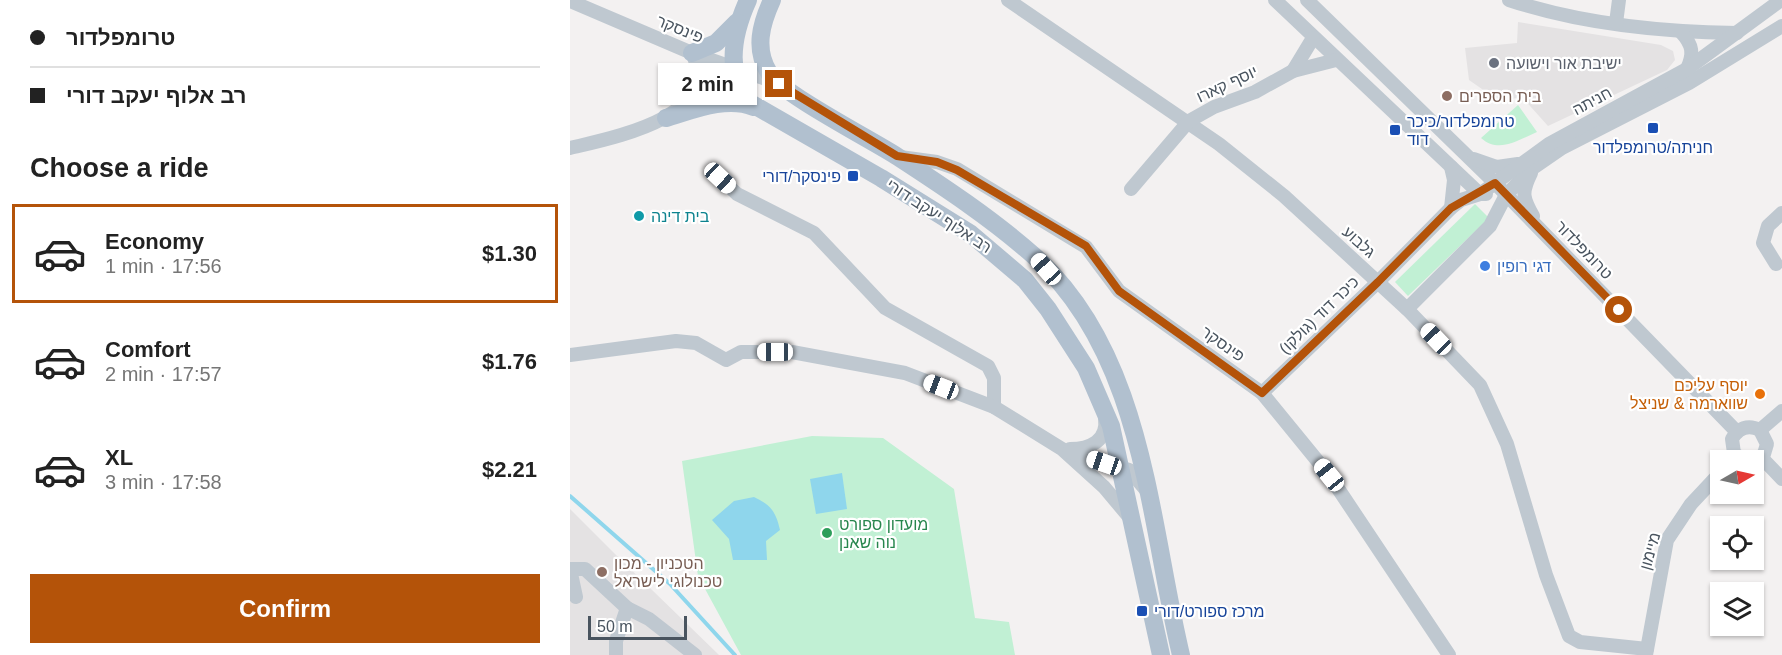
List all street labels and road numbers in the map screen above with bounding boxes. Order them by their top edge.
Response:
street label: פינסקר [654,12,706,46]
street label: יוסף קארו [1194,63,1260,105]
street label: חניתה [1570,84,1614,118]
street label: רב אלוף יעקב דורי [883,176,995,256]
street label: טרומפלדור [1552,217,1616,283]
street label: גלבוע [1339,223,1379,261]
street label: כיכר דוד (גולקו) [1276,273,1362,357]
street label: פינסקר [1198,323,1248,365]
street label: מיימון [1637,530,1663,572]

